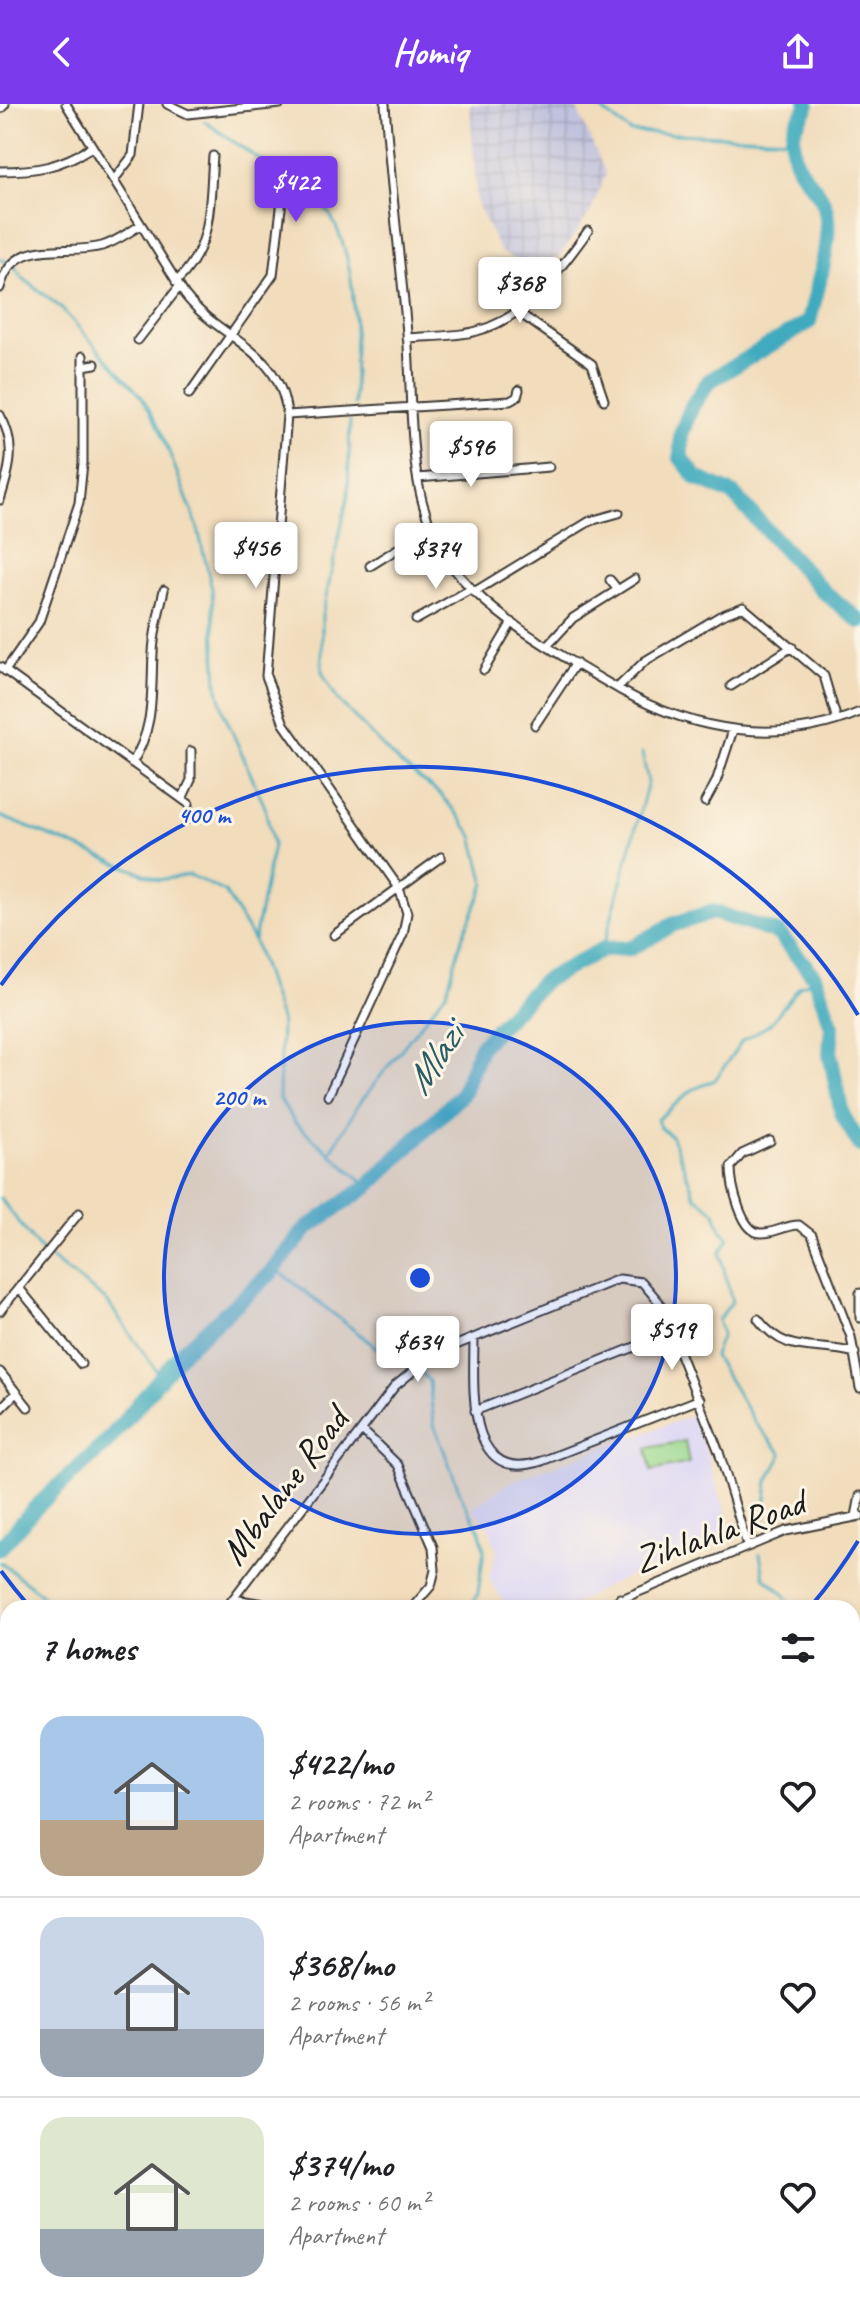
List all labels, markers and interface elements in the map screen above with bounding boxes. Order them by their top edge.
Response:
text: Homiq [393,29,467,75]
icon: back [40,30,84,74]
icon: share [776,30,820,74]
pin: $422 [249,156,343,224]
text: $422 [273,165,319,198]
pin: $368 [473,257,567,325]
text: $368 [496,266,544,299]
pin: $596 [424,421,518,489]
text: $596 [448,430,494,463]
pin: $456 [209,522,303,590]
pin: $374 [389,523,483,591]
text: $456 [233,531,279,564]
text: $374 [413,532,459,565]
text: 400 m [178,800,232,830]
water label: Mlazi [393,1007,481,1103]
text: 200 m [213,1082,267,1112]
centre of rings [406,1264,434,1292]
pin: $519 [625,1304,719,1372]
text: $519 [649,1313,695,1346]
pin: $634 [371,1316,465,1384]
text: $634 [394,1325,442,1358]
street label: Mbalane Road [210,1393,362,1574]
street label: Zihlahla Road [627,1476,817,1584]
icon: filters [776,1626,820,1670]
text: 7 homes [40,1627,136,1670]
text: $422/mo [288,1742,393,1785]
icon: home [104,1748,200,1844]
icon: heart [776,1774,820,1818]
text: 2 rooms · 72 m² [288,1785,429,1818]
text: Apartment [288,1818,384,1851]
text: $368/mo [288,1943,393,1986]
icon: home [104,1949,200,2045]
icon: heart [776,1975,820,2019]
text: 2 rooms · 56 m² [288,1986,429,2019]
text: Apartment [288,2019,384,2052]
text: $374/mo [288,2143,393,2186]
icon: home [104,2149,200,2245]
icon: heart [776,2175,820,2219]
text: 2 rooms · 60 m² [288,2186,429,2219]
text: Apartment [288,2219,384,2252]

